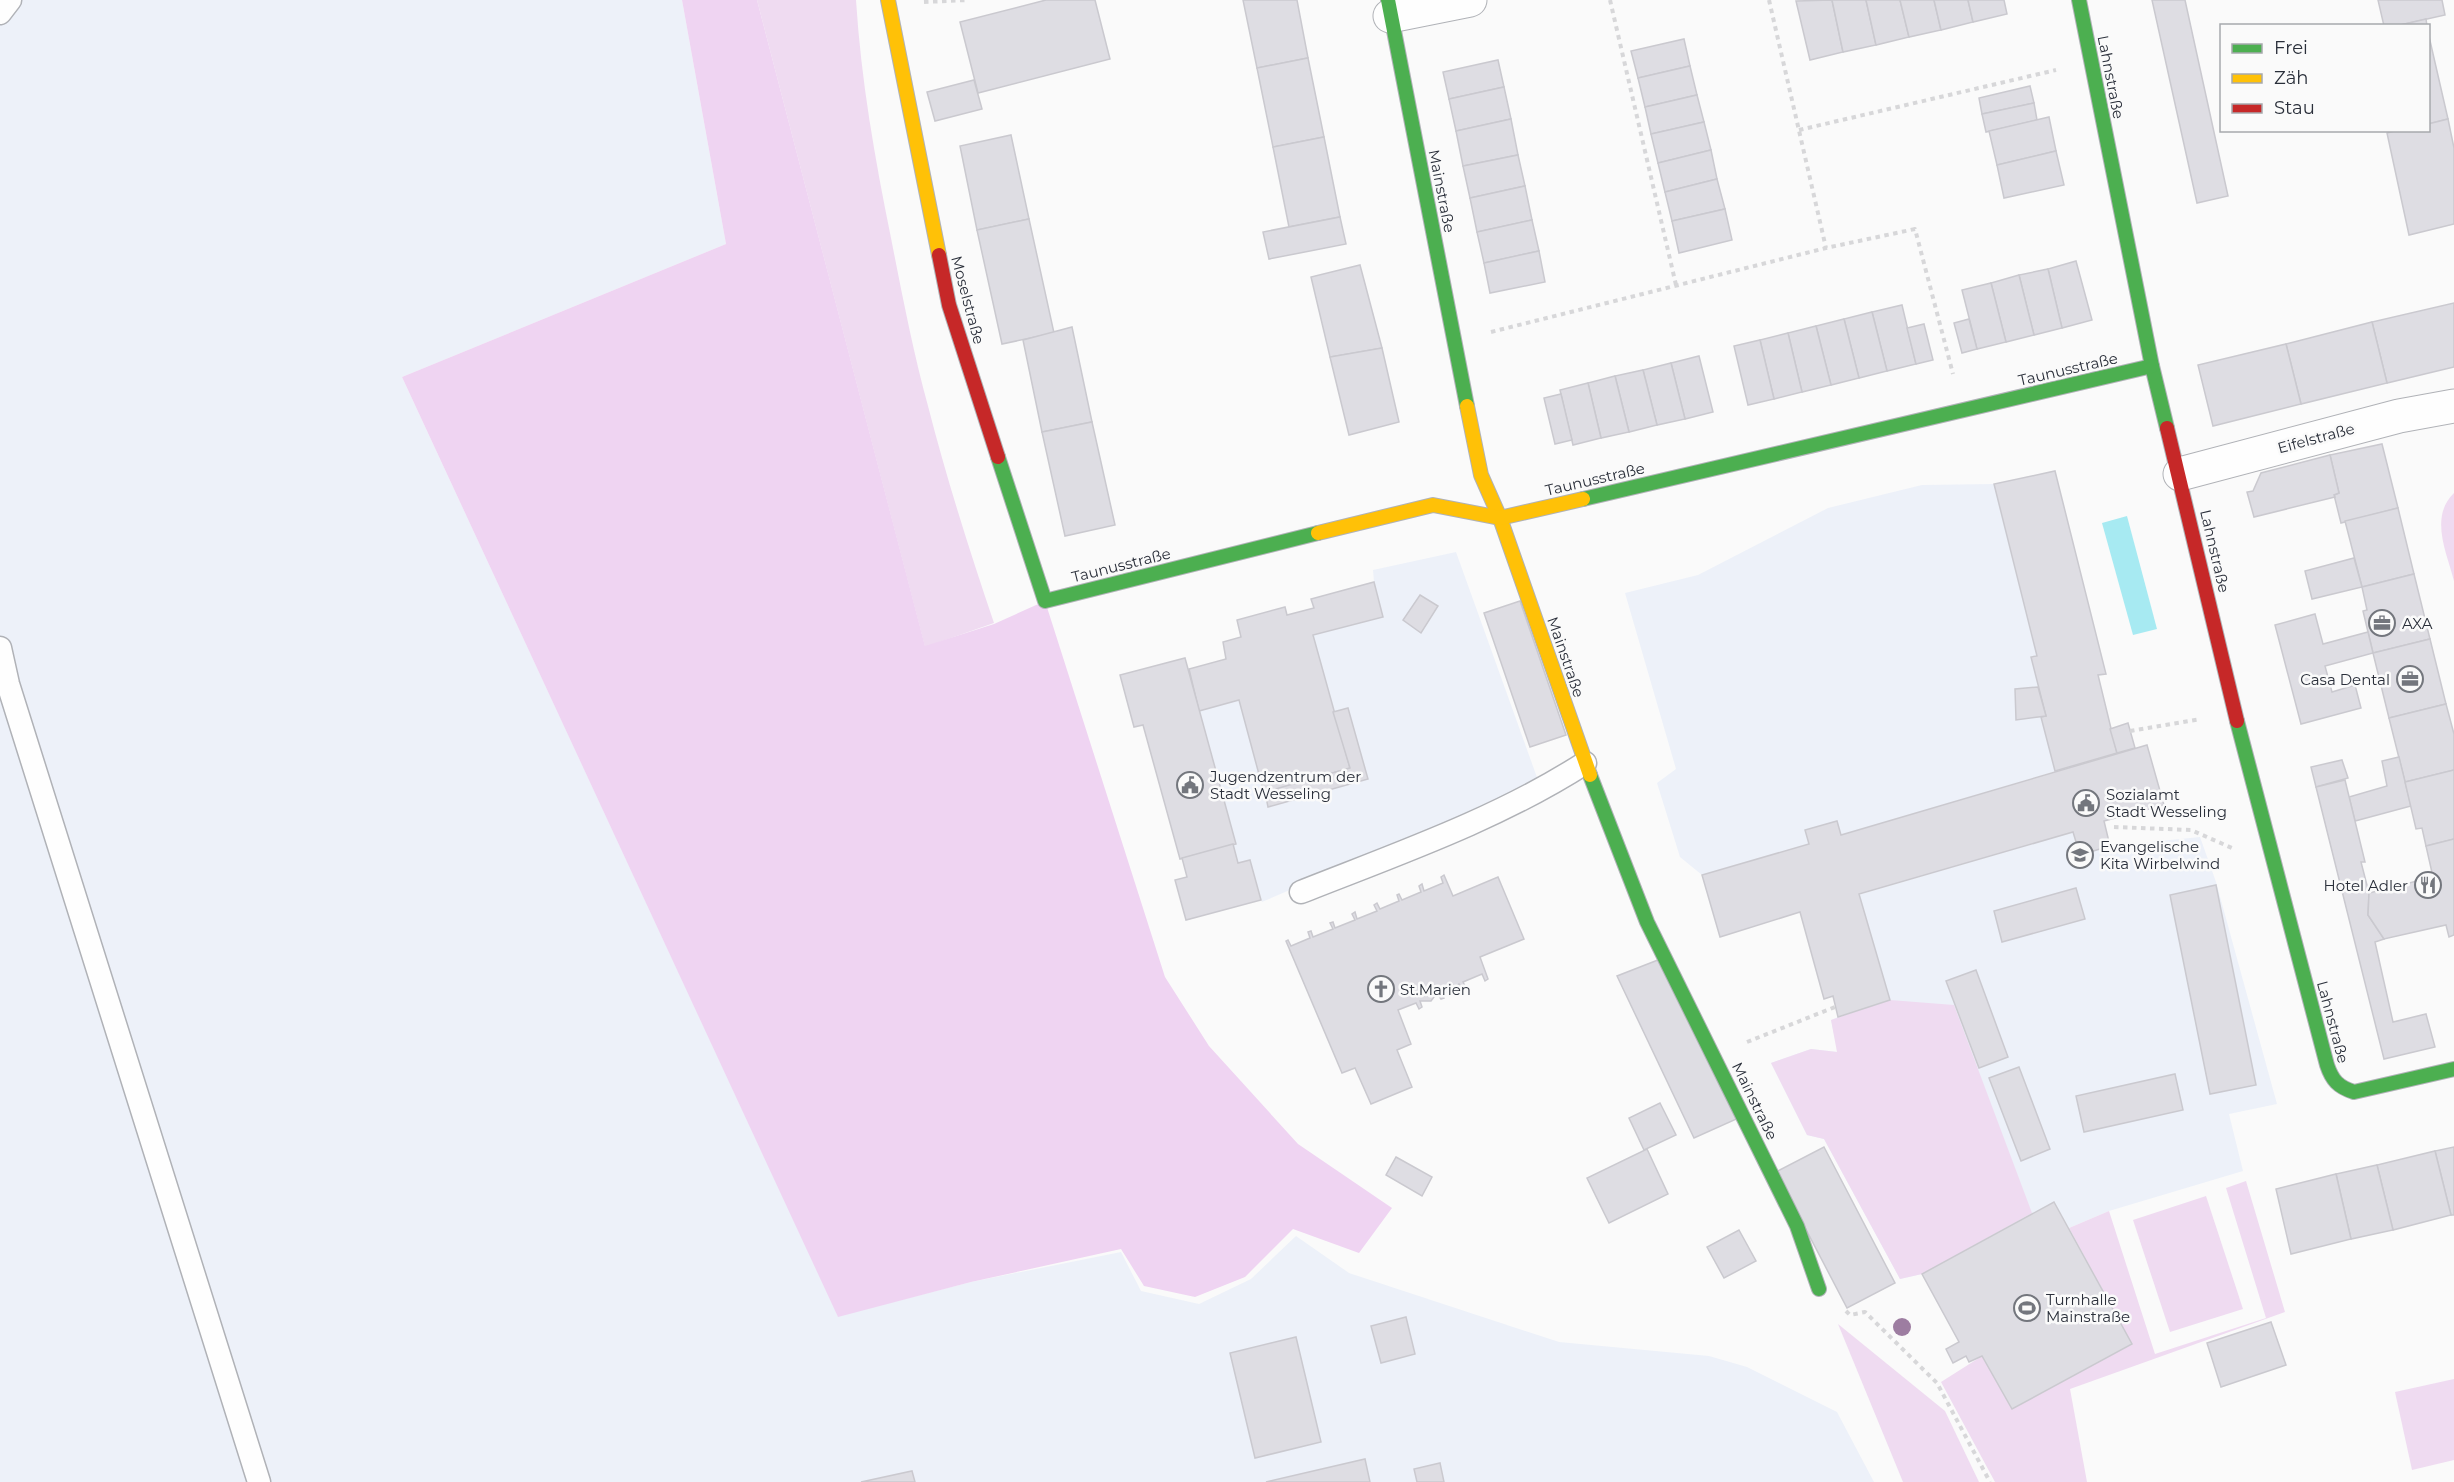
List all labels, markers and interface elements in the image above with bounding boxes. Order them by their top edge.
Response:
legend [2220,24,2430,132]
street label: Lahnstraße [2094,34,2128,120]
text: Frei [2274,37,2308,59]
text: Zäh [2274,67,2309,89]
text: Stau [2274,97,2315,119]
street label: Mainstraße [1425,148,1459,234]
street label: Moselstraße [947,254,989,346]
street label: Taunusstraße [2016,348,2120,390]
street label: Eifelstraße [2275,419,2357,457]
street label: Taunusstraße [1543,458,1647,500]
street label: Lahnstraße [2196,508,2234,594]
street label: Taunusstraße [1070,544,1172,586]
office icon: AXA [2367,608,2397,638]
street label: Mainstraße [1543,614,1589,700]
place label: AXA [2402,614,2433,633]
office icon: Casa Dental [2395,664,2425,694]
place label: Casa Dental [2300,670,2390,689]
place label: Jugendzentrum der Stadt Wesseling [1209,767,1361,803]
public building icon: Jugendzentrum der Stadt Wesseling [1175,770,1205,800]
place label: Sozialamt Stadt Wesseling [2106,785,2227,821]
public building icon: Sozialamt Stadt Wesseling [2071,788,2101,818]
place label: Evangelische Kita Wirbelwind [2100,837,2220,873]
school or university icon: Evangelische Kita Wirbelwind [2065,840,2095,870]
restaurant icon: Hotel Adler [2413,870,2443,900]
place label: Hotel Adler [2324,876,2408,895]
church icon: St.Marien [1366,974,1396,1004]
street label: Lahnstraße [2313,979,2353,1065]
place label: St.Marien [1400,980,1471,999]
street label: Mainstraße [1728,1059,1782,1143]
place label: Turnhalle Mainstraße [2046,1290,2130,1326]
sports icon: Turnhalle Mainstraße [2012,1293,2042,1323]

